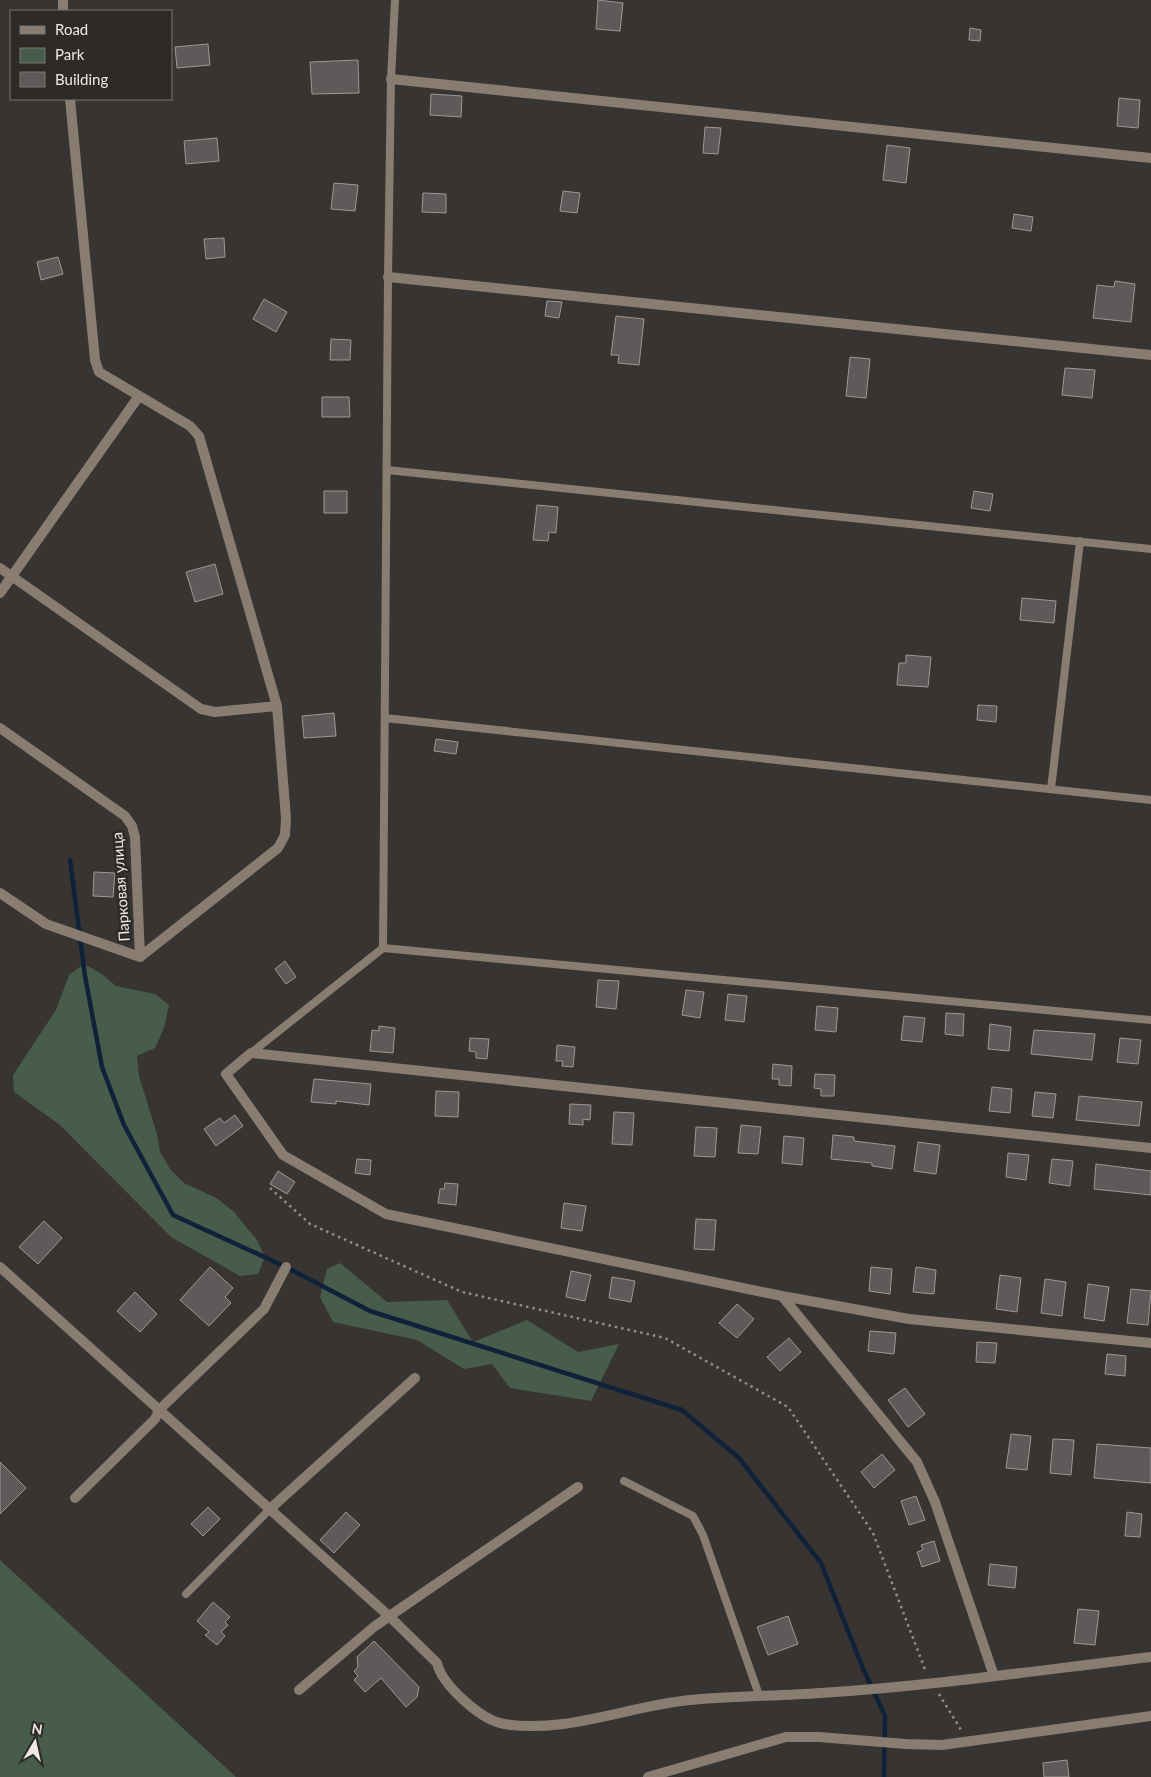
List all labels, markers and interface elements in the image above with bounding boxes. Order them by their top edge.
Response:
legend [10,10,172,100]
text: Road [55,20,88,38]
text: Park [55,45,85,63]
text: Building [55,70,108,88]
street label: Парковая улица [107,832,133,942]
north arrow [10,1717,60,1767]
text: N [30,1719,44,1738]

